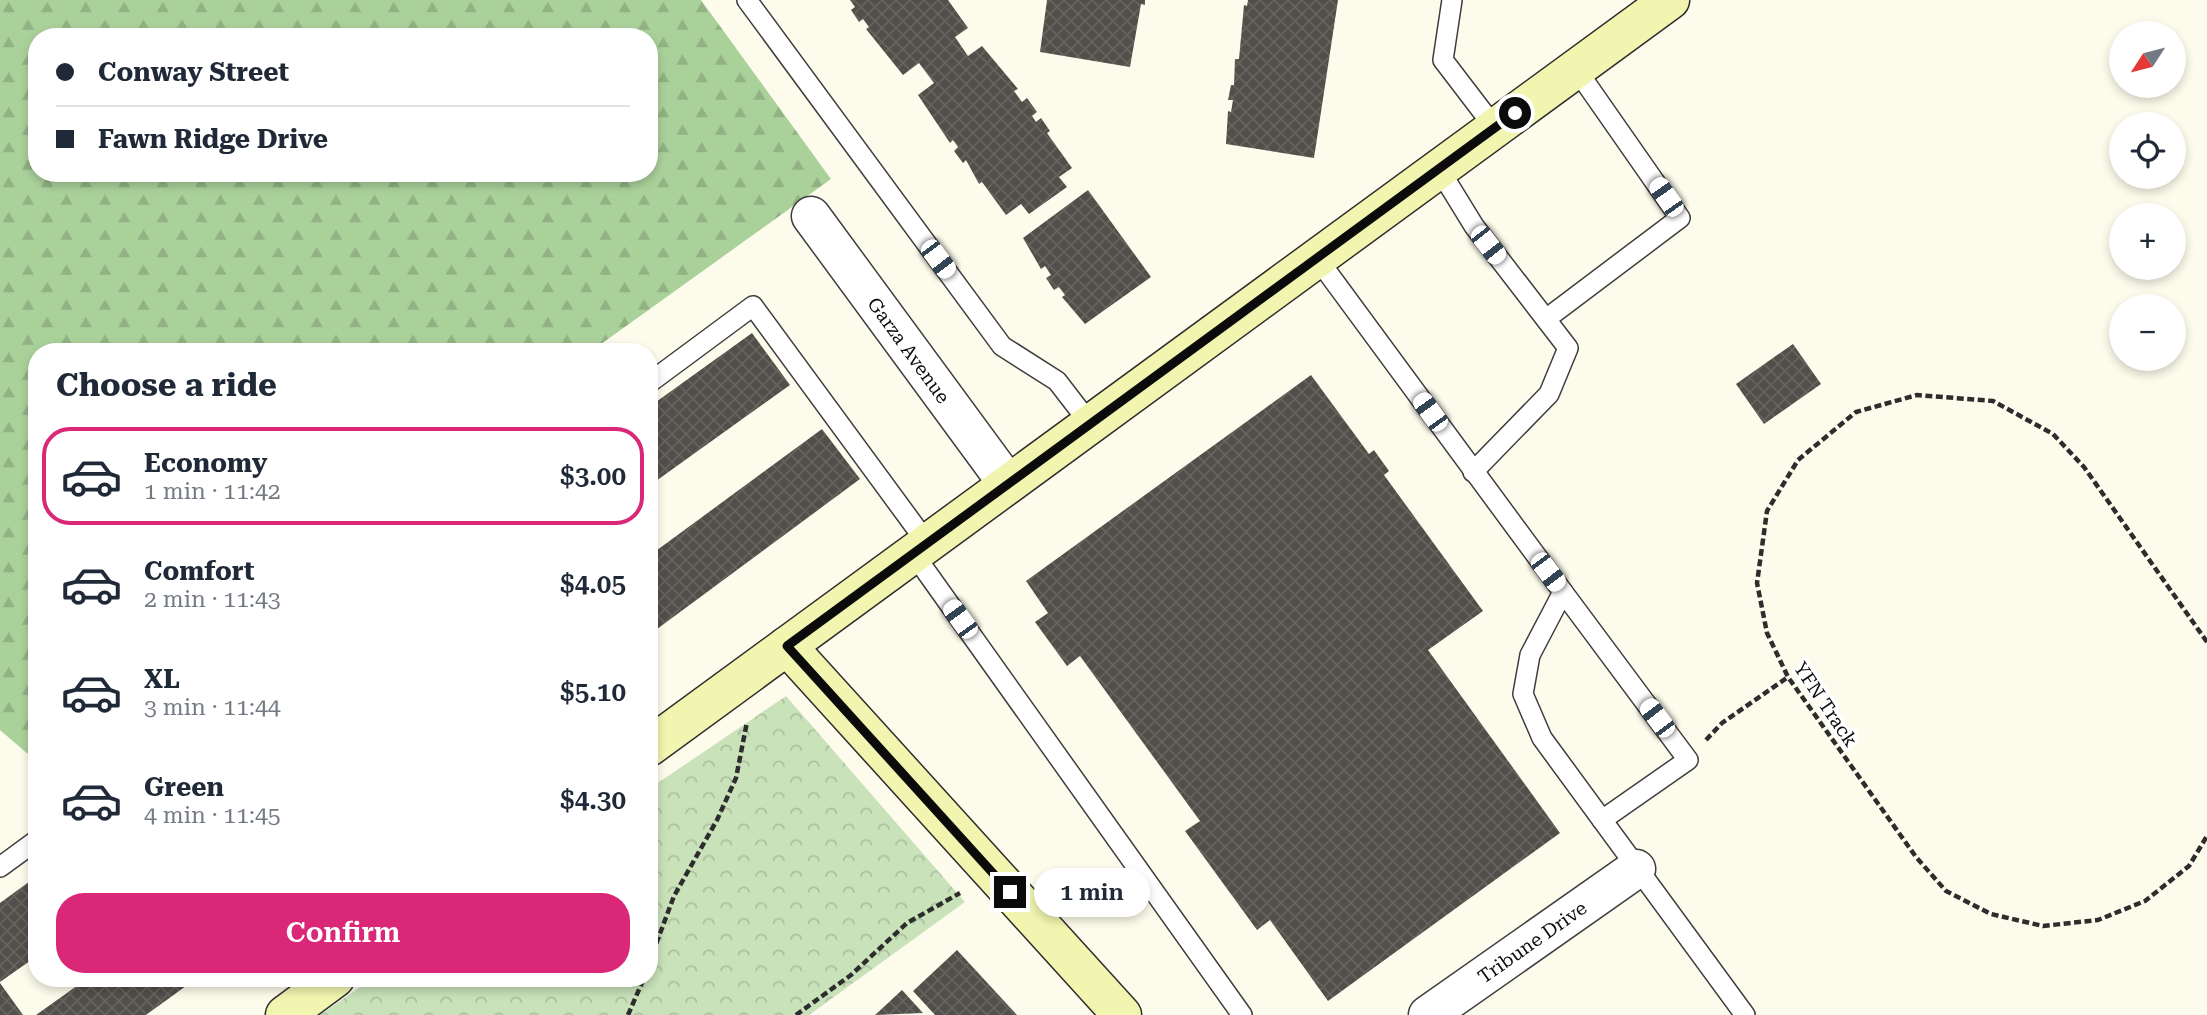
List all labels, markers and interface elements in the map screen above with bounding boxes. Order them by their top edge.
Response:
north arrow [2109,21,2186,98]
map controls [2109,21,2186,371]
text: Conway Street [98,57,289,87]
route start [1499,97,1531,129]
button: locate [2109,112,2186,189]
text: Fawn Ridge Drive [98,124,328,154]
car [1646,174,1687,220]
button: + [2109,203,2186,280]
car [1467,222,1510,268]
car [917,236,960,282]
street label: Garza Avenue [862,293,955,408]
button: − [2109,294,2186,371]
text: Choose a ride [56,366,277,404]
car [1410,389,1451,435]
icon: car [60,445,123,508]
text: Economy [144,448,267,478]
text: $3.00 [560,461,626,491]
text: 1 min · 11:42 [144,478,281,505]
car [1527,549,1570,595]
icon: car [60,553,123,616]
text: Comfort [144,556,254,586]
text: $4.05 [560,569,626,599]
text: 2 min · 11:43 [144,586,281,613]
car [940,596,981,642]
street label: YFN Track [1789,658,1862,751]
icon: car [60,661,123,724]
text: XL [144,664,180,694]
text: $5.10 [560,677,626,707]
text: 3 min · 11:44 [144,694,281,721]
car [1636,695,1679,741]
icon: car [60,769,123,832]
text: Green [144,772,224,802]
text: $4.30 [560,785,626,815]
text: 4 min · 11:45 [144,802,281,829]
callout: 1 min [1034,868,1150,917]
route end [994,876,1026,908]
text: 1 min [1060,879,1124,906]
button: Confirm [56,893,630,973]
street label: Tribune Drive [1473,896,1591,988]

